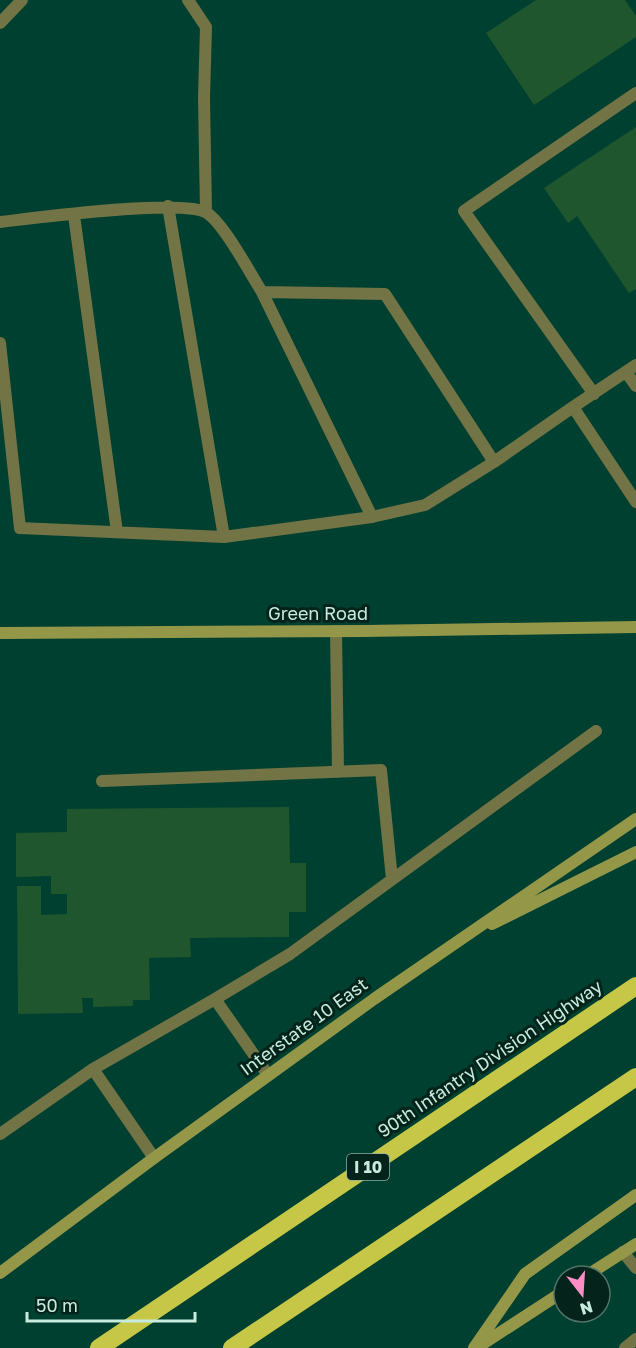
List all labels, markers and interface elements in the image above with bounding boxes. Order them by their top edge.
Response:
street label: Green Road [268,602,368,624]
street label: Interstate 10 East [235,973,371,1080]
street label: 90th Infantry Division Highway [373,975,606,1142]
road number: I 10 [347,1154,389,1180]
north arrow [552,1264,612,1324]
scale bar [27,1285,195,1323]
text: 50 m [36,1294,78,1316]
text: N [578,1297,595,1320]

